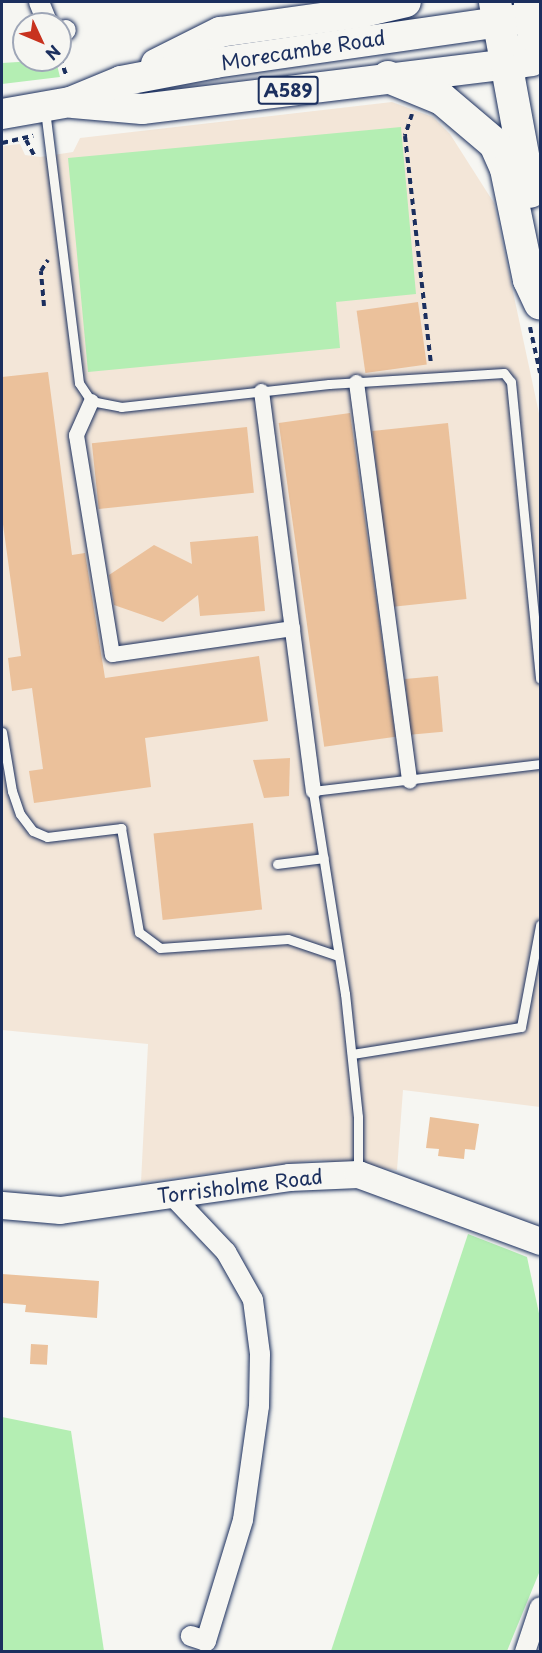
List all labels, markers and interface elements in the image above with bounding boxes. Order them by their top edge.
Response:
north arrow [12,12,72,72]
street label: Morecambe Road [218,25,388,75]
text: N [40,40,67,66]
road number: A589 [256,75,320,105]
street label: Torrisholme Road [156,1164,324,1208]

